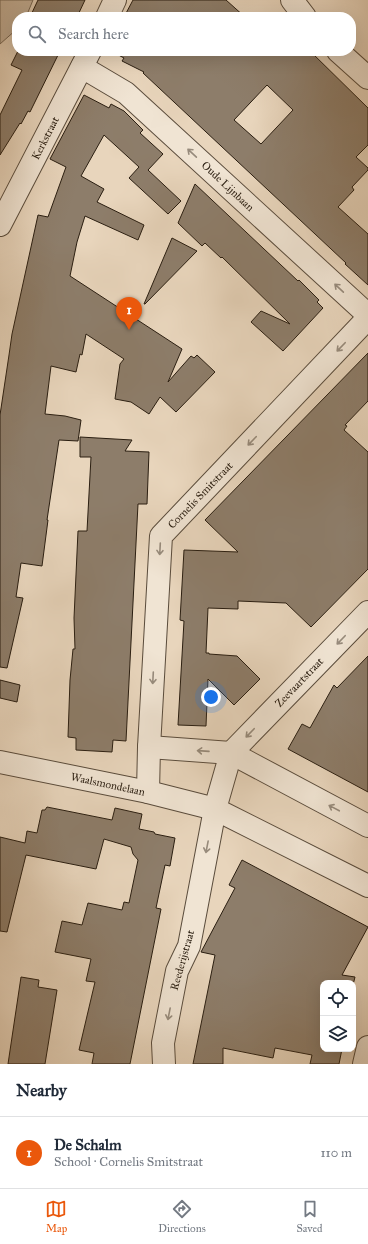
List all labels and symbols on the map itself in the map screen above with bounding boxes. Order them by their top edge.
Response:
street label: Kerkstraat [29,114,62,162]
one-way arrow [187,148,197,158]
street label: Oude Lijnbaan [199,159,257,214]
one-way arrow [334,284,344,293]
pin: 1 [116,297,142,330]
one-way arrow [336,342,346,352]
one-way arrow [247,436,256,446]
street label: Cornelis Smitstraat [165,459,236,531]
one-way arrow [156,542,164,555]
one-way arrow [336,635,346,645]
street label: Zeevaartstraat [273,655,326,710]
one-way arrow [149,671,156,684]
your location [201,687,221,707]
one-way arrow [245,728,255,738]
one-way arrow [197,748,210,755]
street label: Waalsmondelaan [70,770,146,799]
one-way arrow [328,803,340,811]
one-way arrow [203,840,211,853]
street label: Reederijstraat [168,928,197,992]
one-way arrow [164,1007,172,1020]

